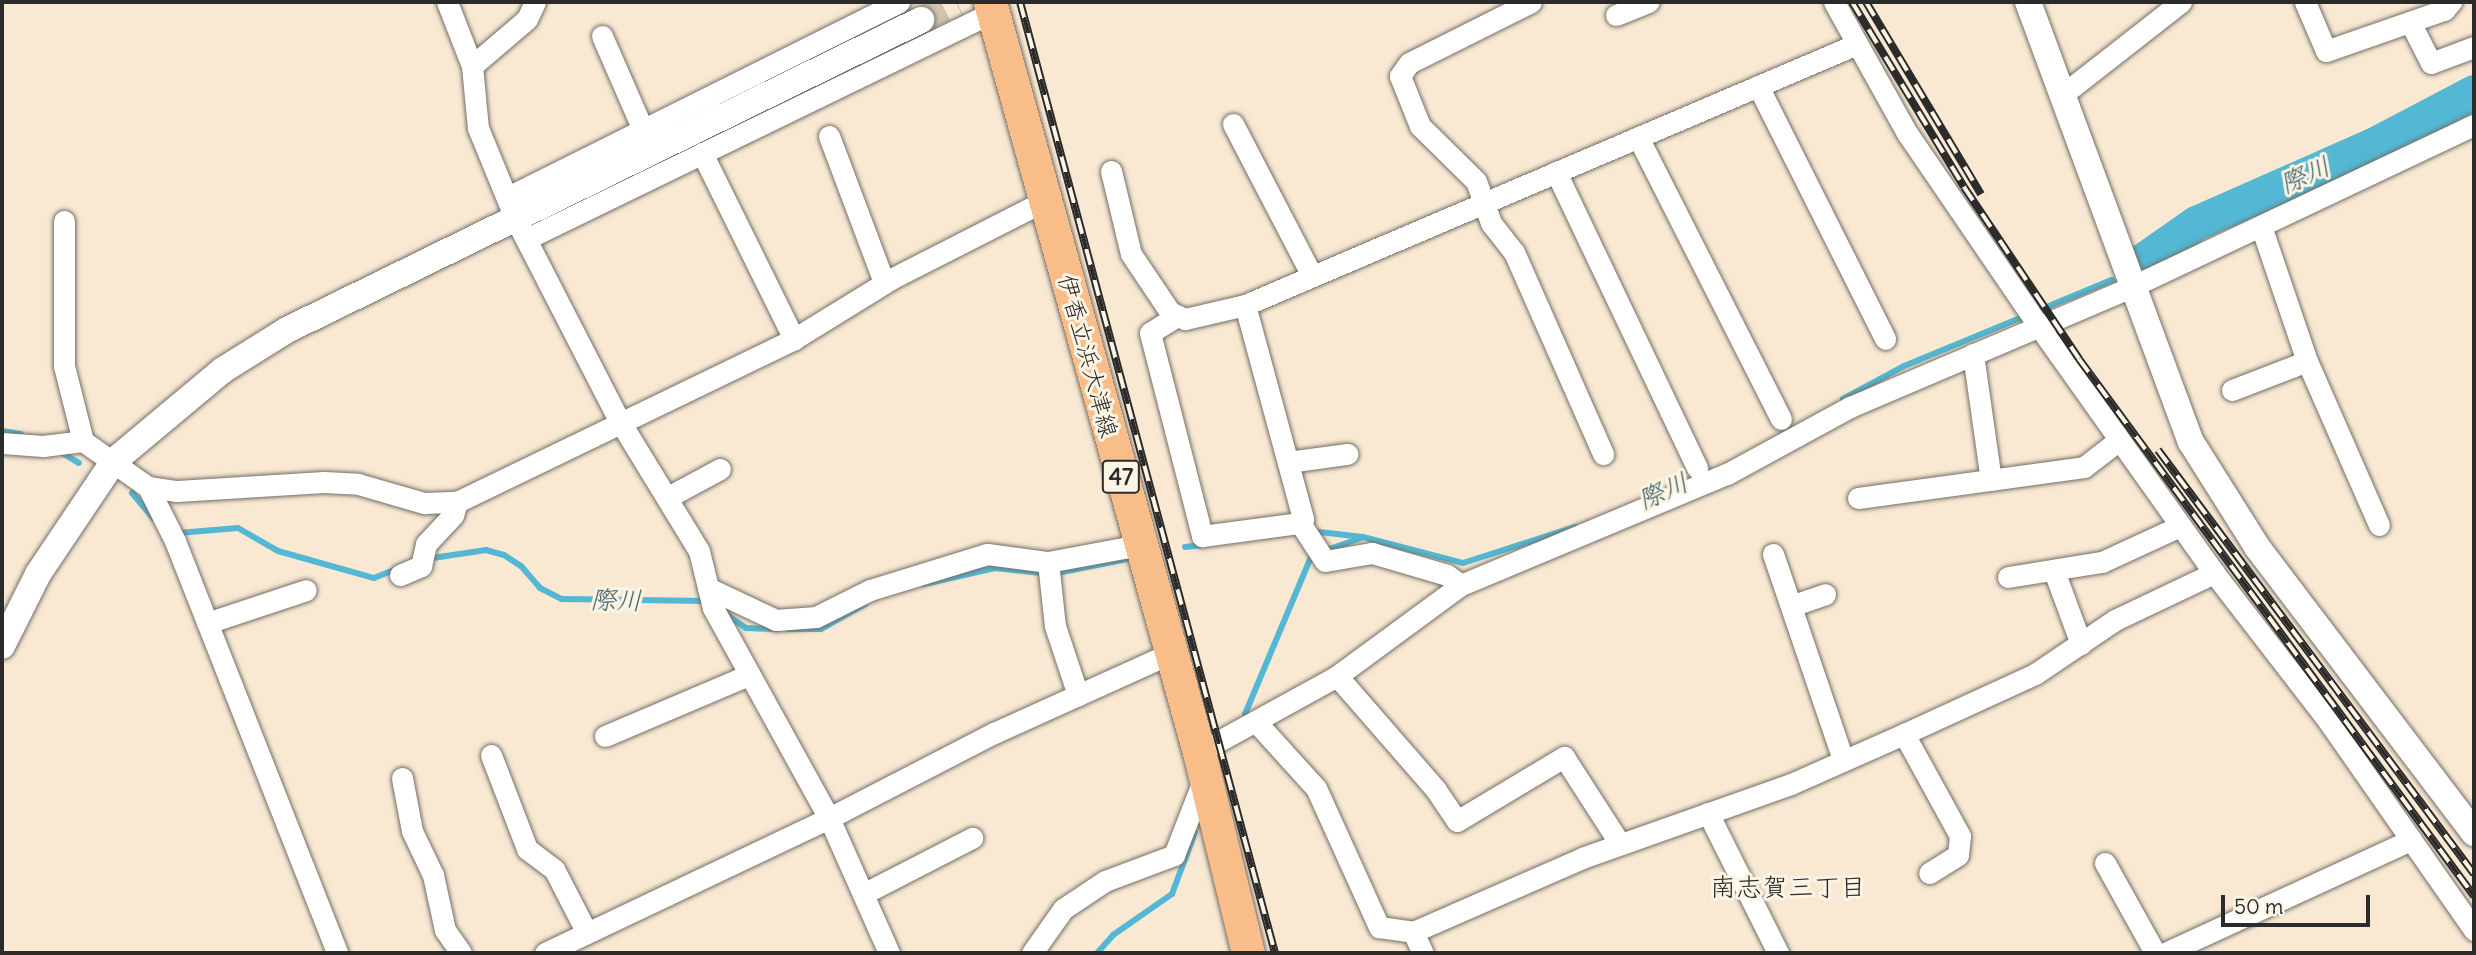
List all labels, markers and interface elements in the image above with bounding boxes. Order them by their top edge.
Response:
water label: 際川 [2275,150,2335,200]
street label: 伊香立浜大津線 [1052,271,1124,441]
road number: 47 [1102,457,1140,496]
water label: 際川 [1633,466,1693,516]
water label: 際川 [590,584,642,616]
district label: 南志賀三丁目 [1710,871,1866,903]
scale bar [2224,881,2373,925]
text: 50 m [2234,893,2283,920]

